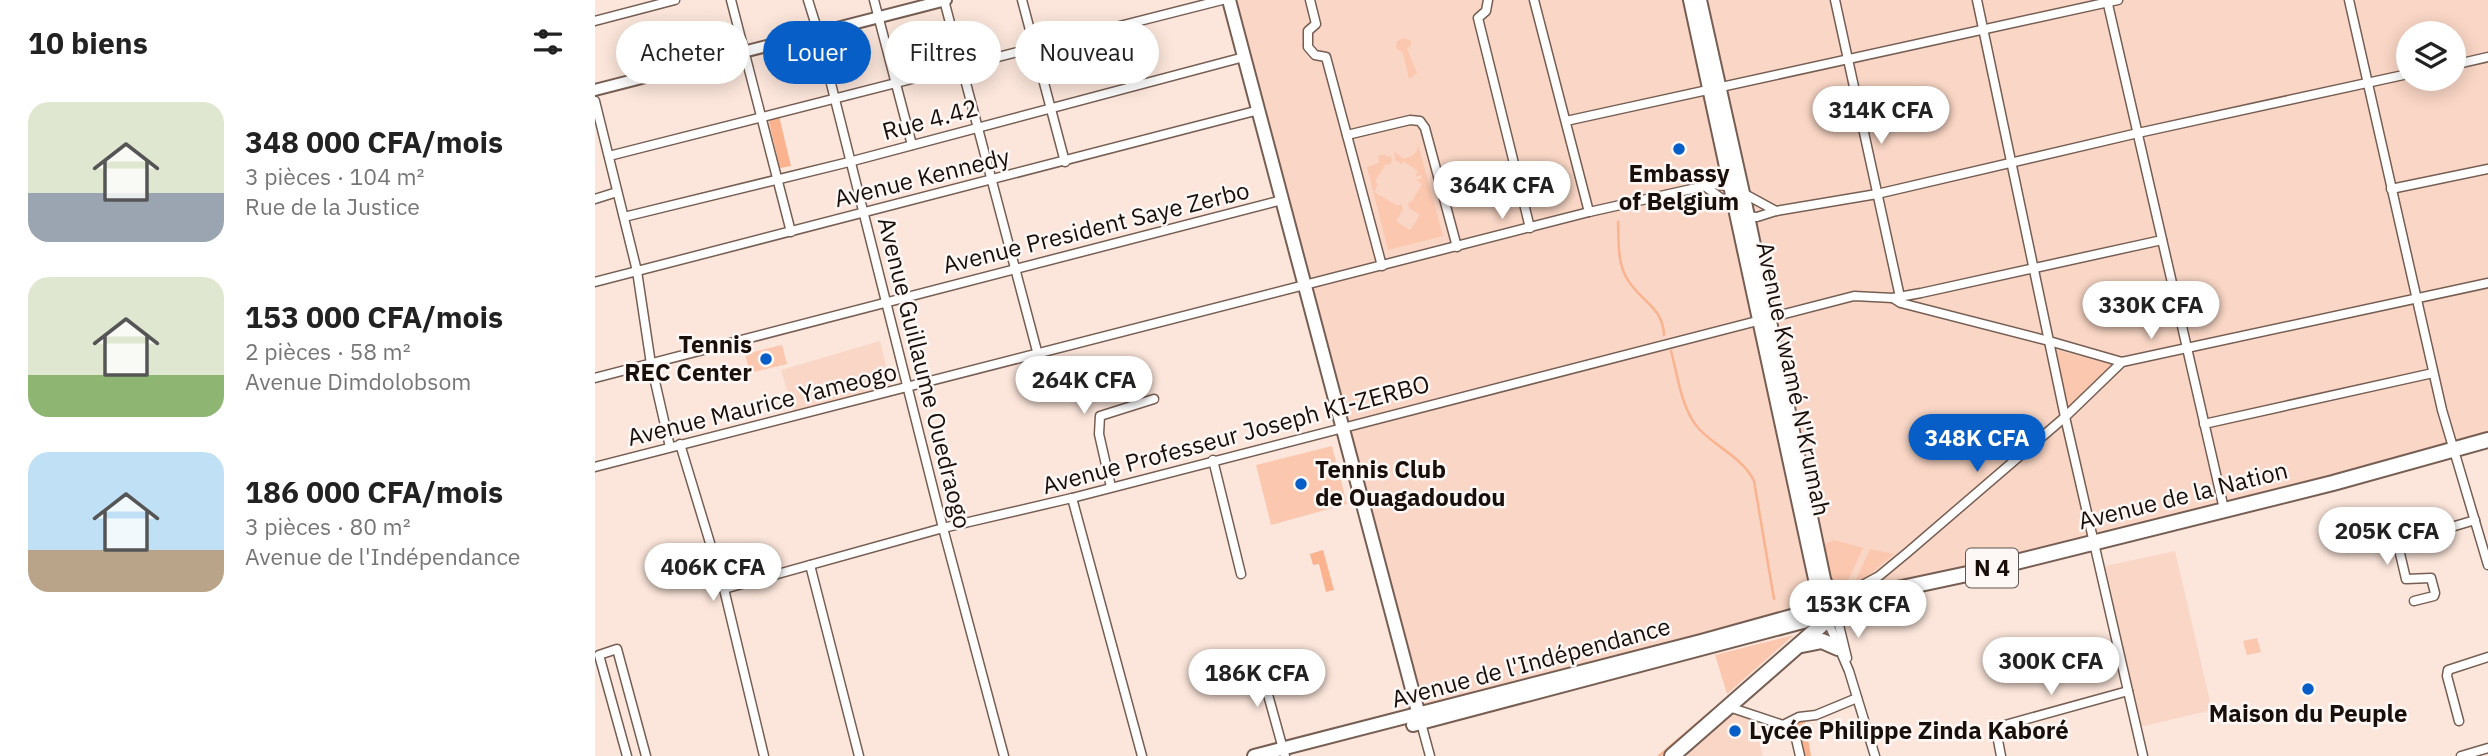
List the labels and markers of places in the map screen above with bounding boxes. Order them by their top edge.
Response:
pin: 314K CFA [1809,86,1953,146]
marker: Embassy of Belgium [1671,141,1687,157]
place label: Embassy of Belgium [1619,157,1739,217]
pin: 364K CFA [1430,162,1574,221]
pin: 330K CFA [2079,282,2223,341]
place label: Tennis REC Center [624,328,752,388]
marker: Tennis REC Center [758,351,774,367]
pin: 264K CFA [1012,356,1156,416]
pin: 348K CFA [1905,414,2049,474]
place label: Tennis Club de Ouagadoudou [1315,453,1506,513]
marker: Tennis Club de Ouagadoudou [1293,476,1309,492]
pin: 205K CFA [2315,508,2459,567]
pin: 406K CFA [641,544,785,603]
pin: 153K CFA [1786,580,1930,640]
pin: 300K CFA [1979,638,2123,697]
pin: 186K CFA [1185,650,1329,709]
marker: Maison du Peuple [2300,681,2316,697]
place label: Maison du Peuple [2209,697,2407,729]
place label: Lycée Philippe Zinda Kaboré [1749,714,2069,746]
marker: Lycée Philippe Zinda Kaboré [1727,723,1743,739]

